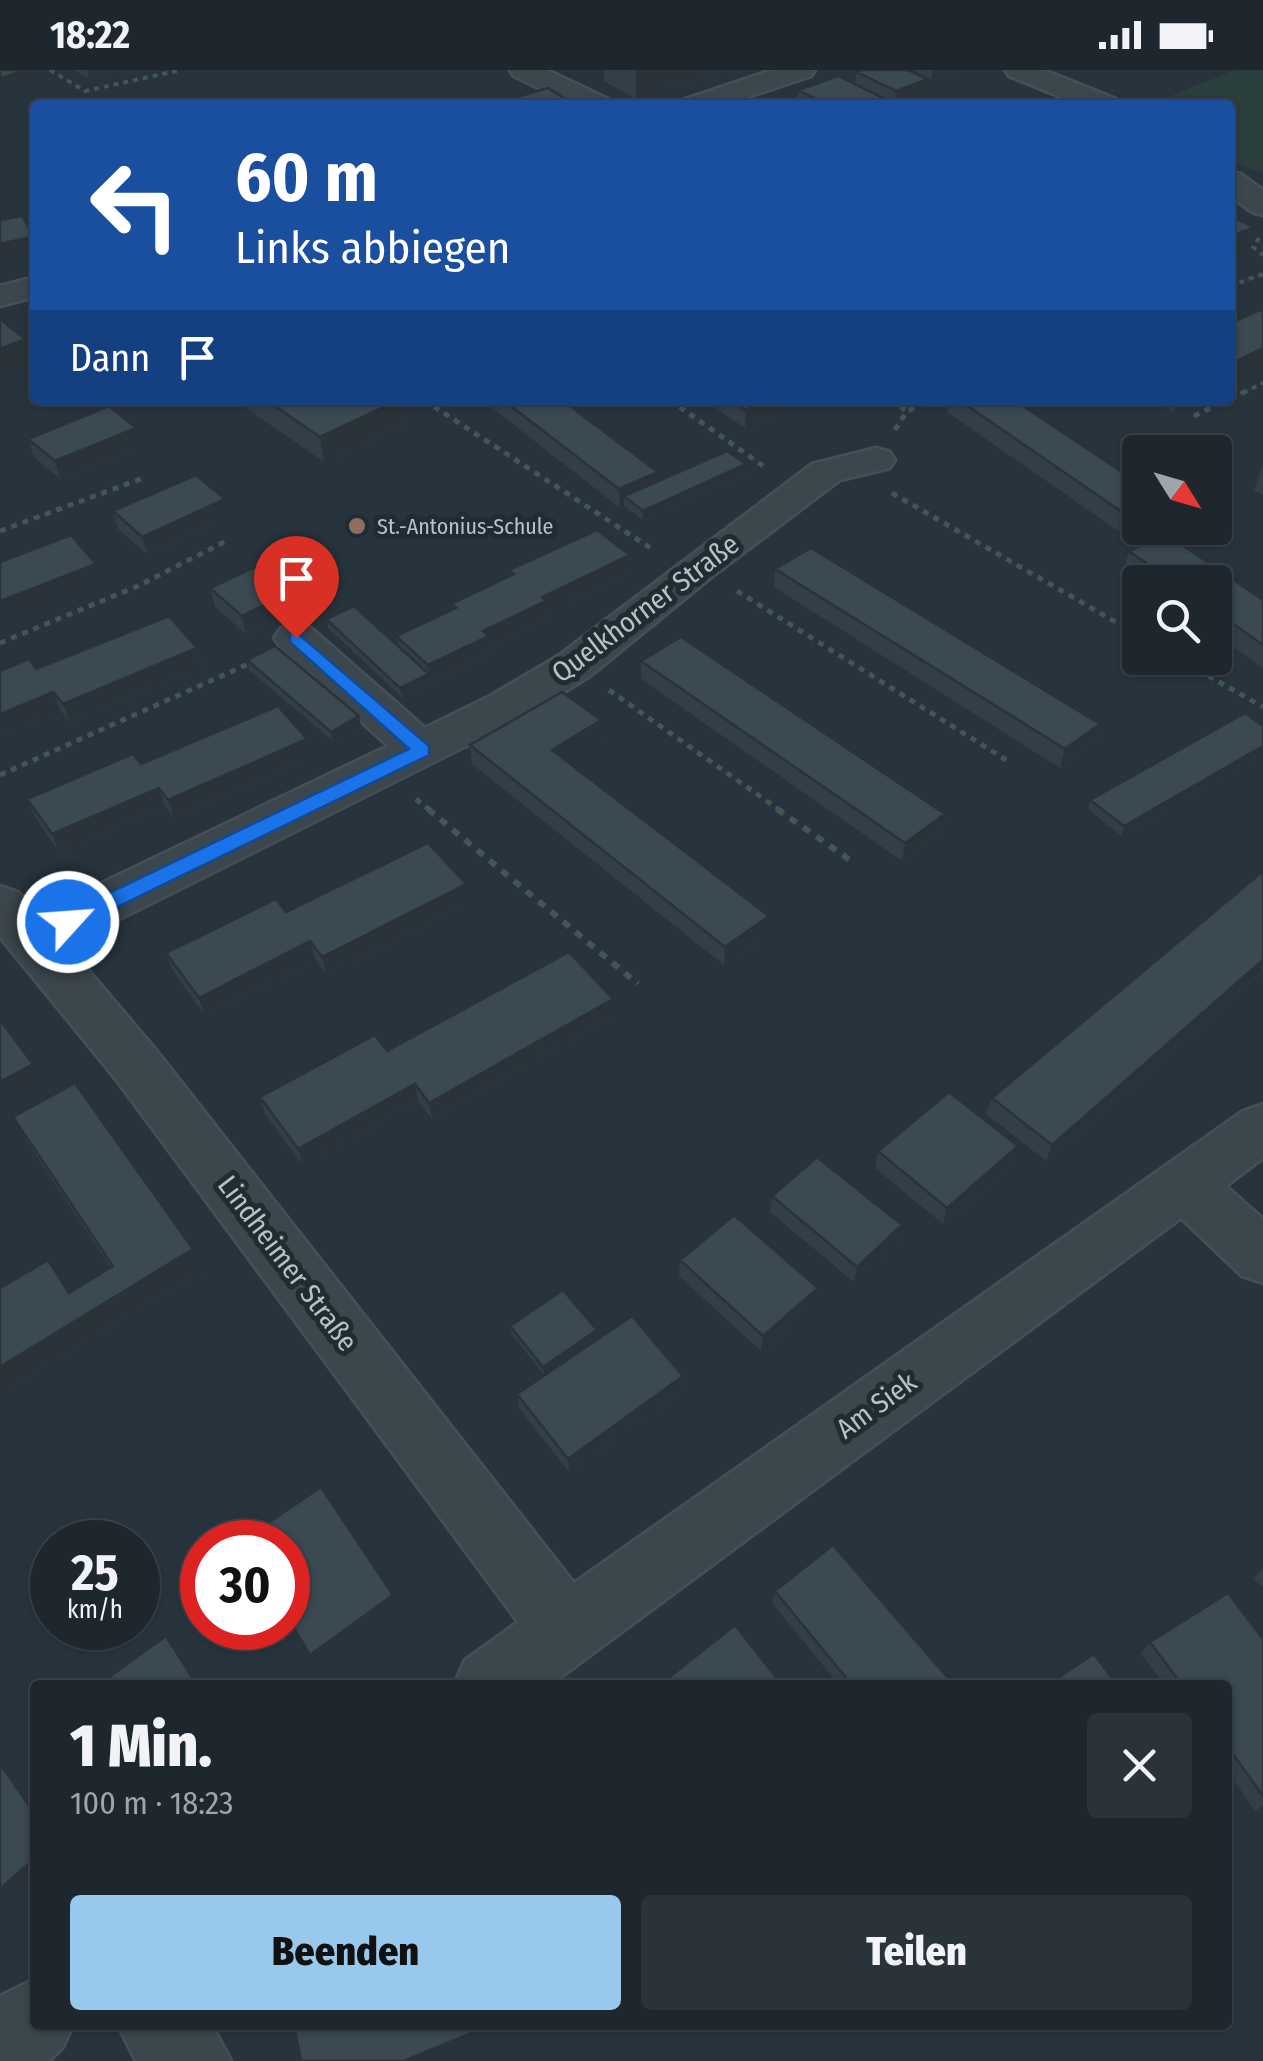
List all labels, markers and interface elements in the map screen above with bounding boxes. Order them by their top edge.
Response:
text: 18:22 [50,12,130,58]
text: 60 m [235,136,378,220]
icon: left [70,140,200,270]
text: Links abbiegen [235,221,510,275]
icon: arrive [170,330,225,385]
text: Dann [70,335,150,381]
north arrow [1122,435,1232,545]
map controls [1122,435,1232,675]
place label: St.-Antonius-Schule [377,513,553,540]
marker: St.-Antonius-Schule [346,515,368,537]
street label: Quelkhorner Straße [545,527,745,689]
pin [254,536,339,639]
icon: arrive [269,551,324,606]
button: search [1122,565,1232,675]
position arrow [16,870,120,974]
street label: Lindheimer Straße [211,1169,364,1358]
street label: Am Siek [830,1365,923,1445]
speed limit sign: 30 [180,1520,310,1650]
text: 25 [71,1543,119,1603]
text: km/h [67,1595,123,1625]
text: 1 Min. [70,1710,212,1782]
button: close [1087,1713,1192,1818]
text: 100 m · 18:23 [70,1784,234,1822]
button: Beenden [70,1895,621,2010]
button: Teilen [641,1895,1192,2010]

